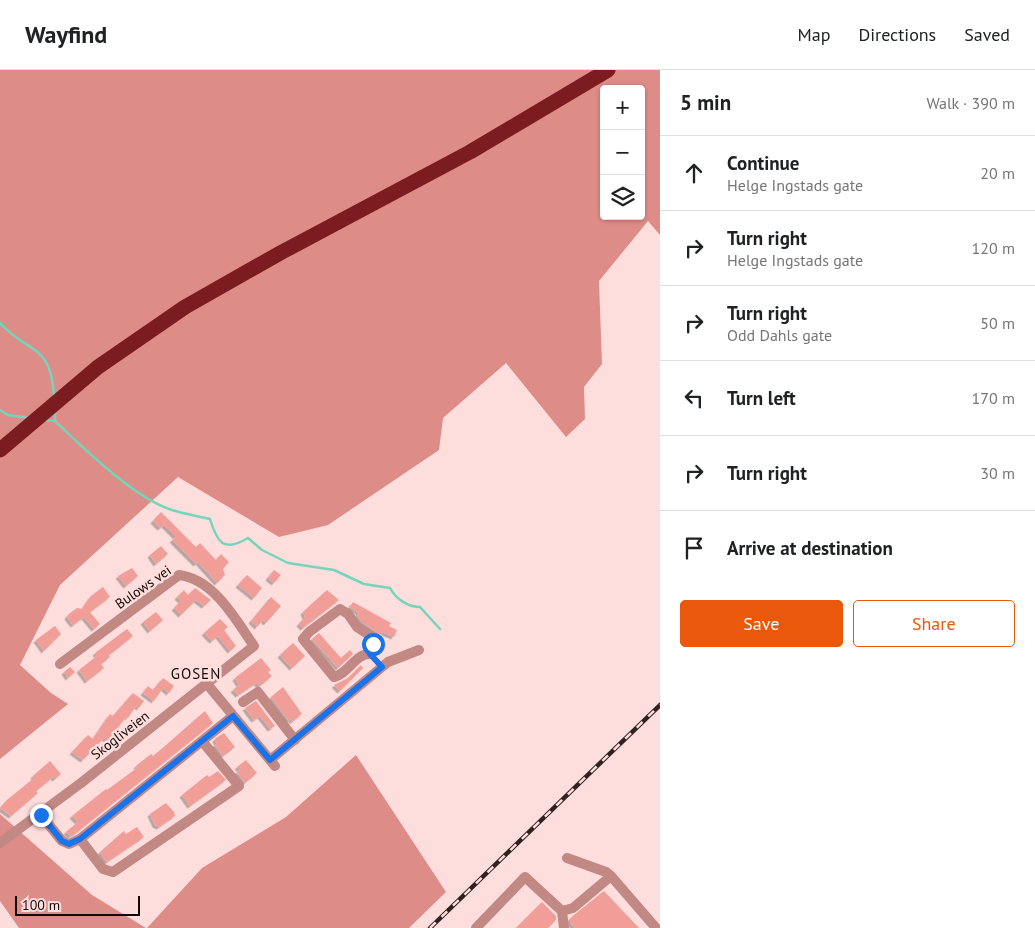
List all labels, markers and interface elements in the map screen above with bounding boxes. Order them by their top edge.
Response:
text: Wayfind [25,19,107,50]
text: Map [798,23,830,46]
text: Directions [858,23,936,46]
text: Saved [964,23,1010,46]
map controls [600,85,645,220]
button: + [600,85,645,130]
text: 5 min [680,89,731,116]
text: Walk · 390 m [926,93,1015,113]
button: − [600,130,645,175]
text: Continue [727,151,799,175]
icon: ahead [680,159,708,187]
text: 20 m [980,163,1015,183]
button: layers [600,175,645,220]
text: Helge Ingstads gate [727,175,863,195]
text: Turn right [727,226,807,250]
icon: right [680,234,708,262]
text: 120 m [972,238,1015,258]
text: Helge Ingstads gate [727,250,863,270]
text: Turn right [727,301,807,325]
icon: right [680,309,708,337]
text: 50 m [980,313,1015,333]
text: Odd Dahls gate [727,325,832,345]
icon: left [680,384,708,412]
text: Turn left [727,386,796,410]
text: 170 m [972,388,1015,408]
icon: right [680,459,708,487]
text: Turn right [727,461,807,485]
text: 30 m [980,463,1015,483]
icon: arrive [680,534,708,562]
text: Arrive at destination [727,536,893,560]
street label: Bulows vei [111,561,175,613]
button: Save [680,600,843,647]
button: Share [853,600,1015,647]
route start [362,633,385,656]
district label: GOSEN [171,664,221,683]
street label: Skogliveien [87,707,153,763]
route end [30,804,53,827]
scale bar [15,893,140,916]
text: 100 m [22,896,60,914]

